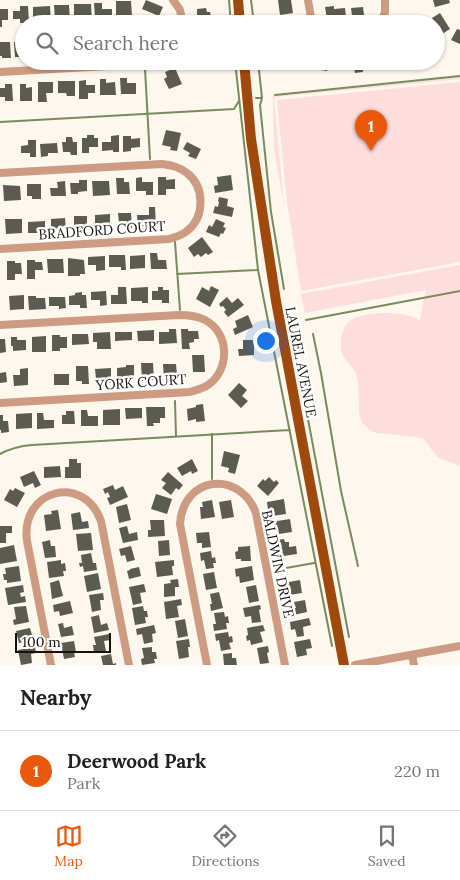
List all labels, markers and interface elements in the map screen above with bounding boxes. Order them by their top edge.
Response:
search box [15,15,445,70]
icon: search [33,29,61,57]
text: Search here [73,31,179,55]
pin: 1 [355,110,387,151]
street label: BRADFORD COURT [38,217,166,243]
street label: LAUREL AVENUE [281,305,321,419]
your location [253,328,279,354]
street label: YORK COURT [94,370,187,394]
street label: BALDWIN DRIVE [258,508,298,620]
scale bar [15,630,111,653]
text: 100 m [22,633,61,651]
text: Nearby [20,684,91,711]
text: Deerwood Park [67,749,206,773]
text: 1 [33,761,39,781]
text: 220 m [394,761,440,781]
text: Park [67,773,100,793]
tab: Map [54,822,83,870]
tab: Directions [191,822,259,870]
tab: Saved [368,822,406,870]

